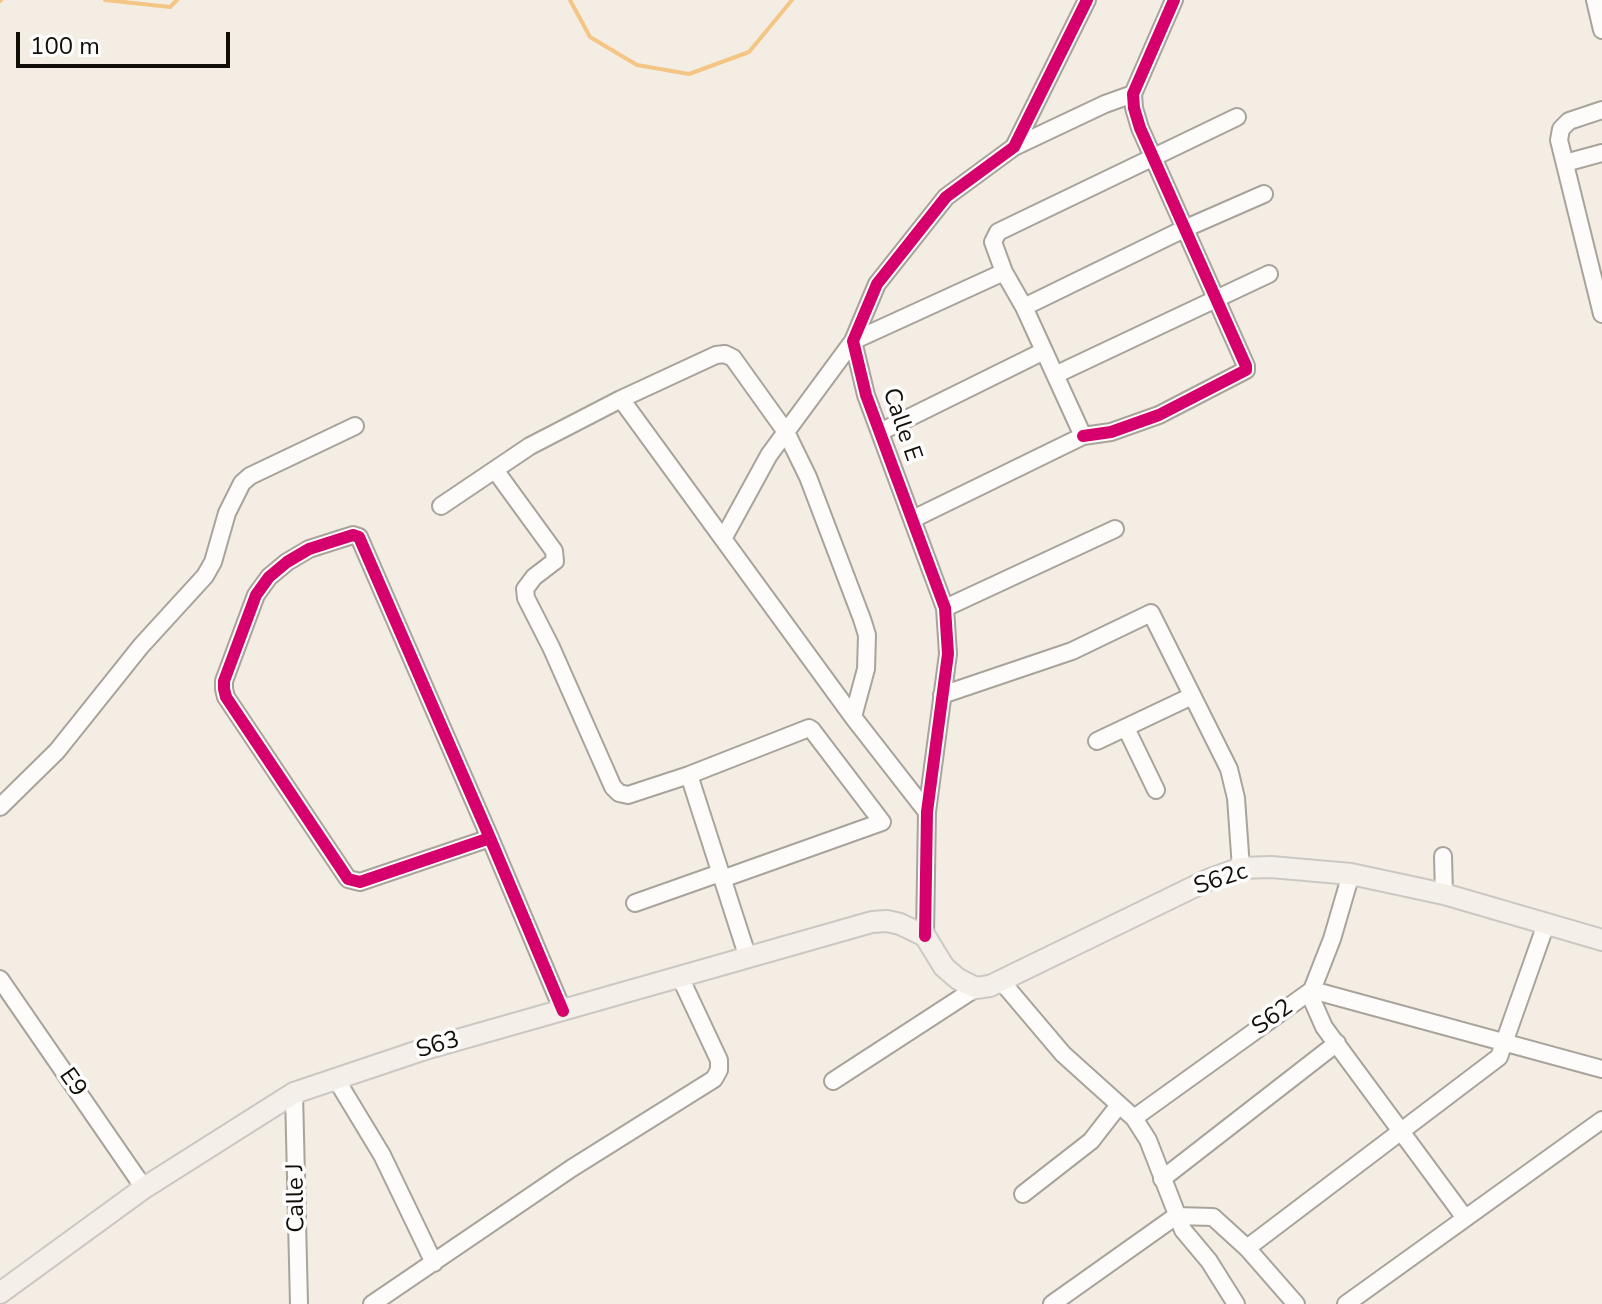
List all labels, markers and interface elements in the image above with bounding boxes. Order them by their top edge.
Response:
scale bar [20,16,234,66]
text: 100 m [30,30,100,62]
street label: Calle E [875,385,927,465]
street label: S62c [1191,858,1251,902]
street label: S62 [1247,994,1299,1042]
street label: S63 [413,1026,463,1066]
street label: E9 [52,1063,92,1103]
street label: Calle J [282,1163,312,1233]

